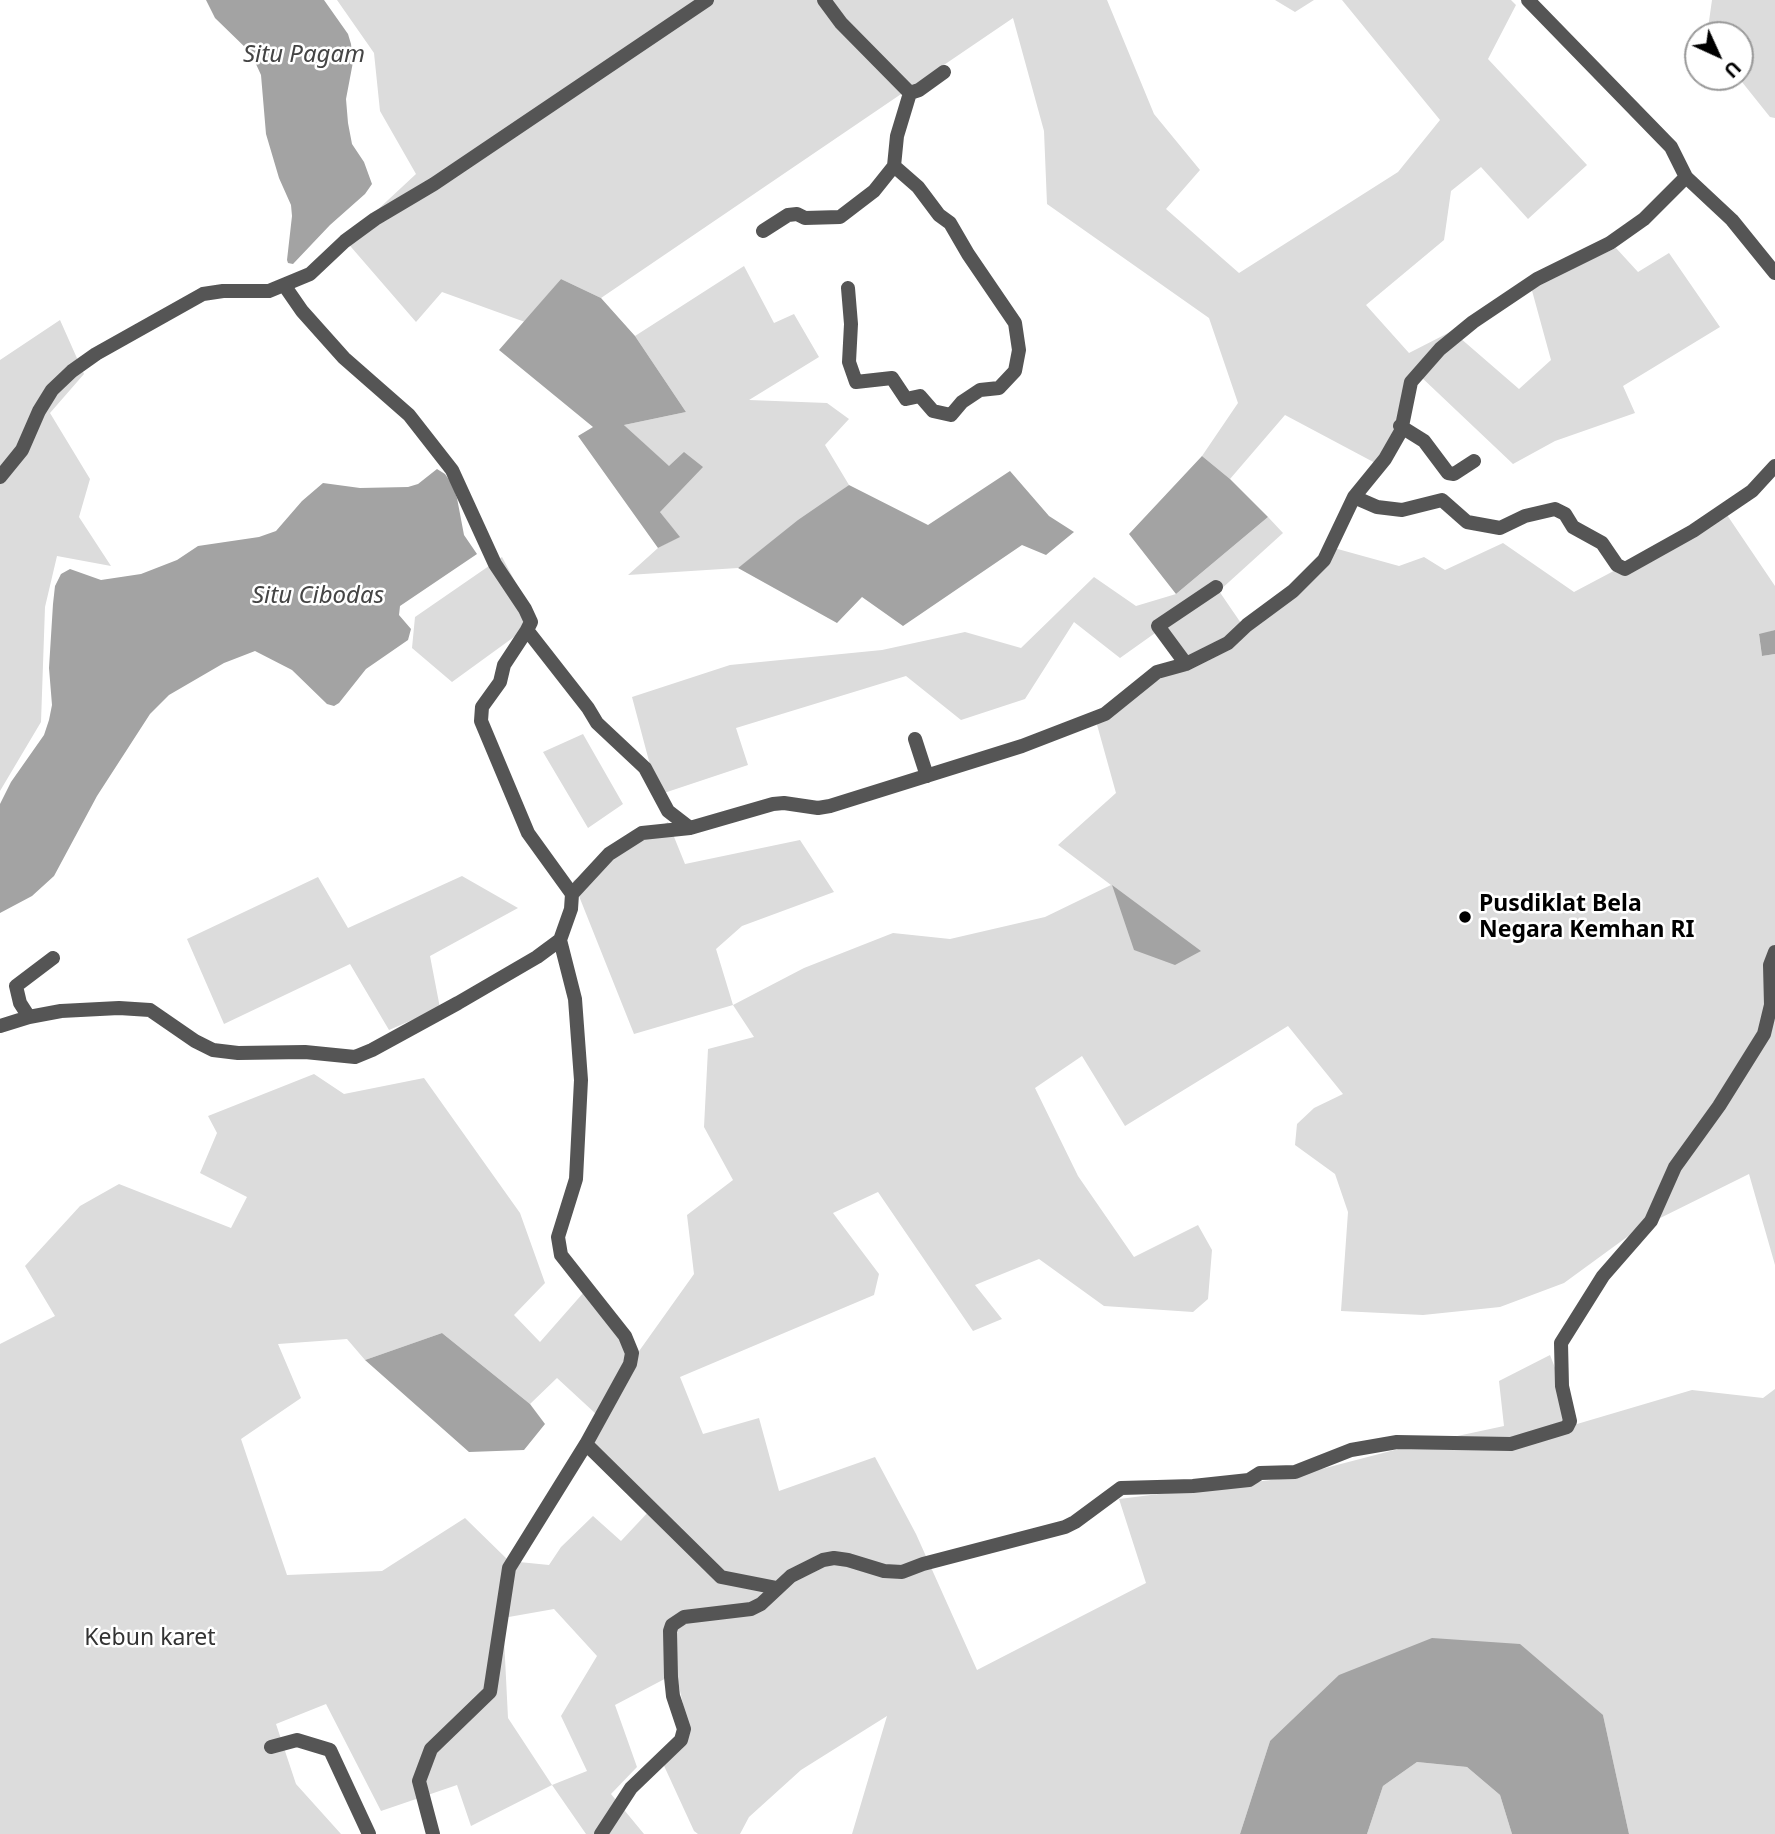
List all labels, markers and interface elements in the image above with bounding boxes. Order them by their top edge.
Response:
north arrow [1684,21,1754,91]
water label: Situ Pagam [243,41,365,69]
text: U [1718,55,1747,84]
water label: Situ Cibodas [252,582,384,610]
place label: Pusdiklat Bela Negara Kemhan RI [1479,890,1694,944]
marker: Pusdiklat Bela Negara Kemhan RI [1457,909,1473,925]
park label: Kebun karet [84,1624,216,1652]

